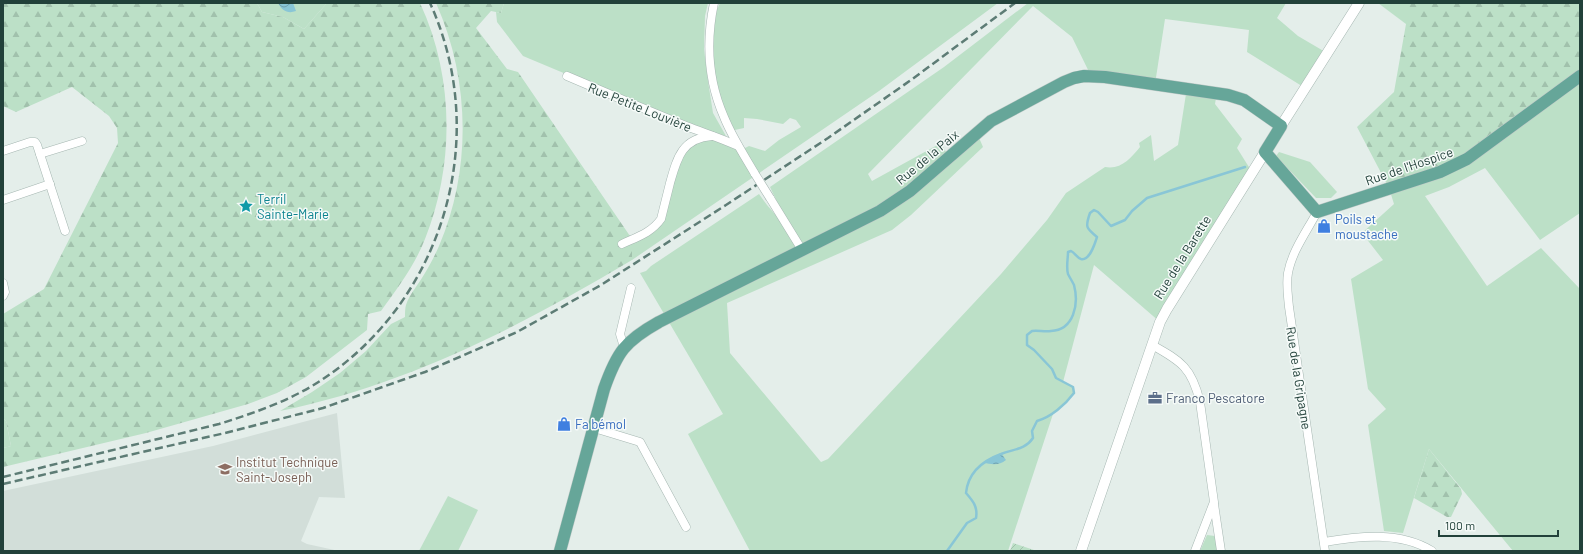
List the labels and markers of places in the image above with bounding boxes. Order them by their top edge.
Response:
place label: Terril Sainte-Marie [257,191,329,222]
place icon: Terril Sainte-Marie [238,198,254,214]
place label: Poils et moustache [1335,211,1398,242]
shop icon: Poils et moustache [1316,218,1332,234]
office icon: Franco Pescatore [1147,390,1163,406]
place label: Franco Pescatore [1166,390,1265,406]
shop icon: Fa bémol [556,416,572,432]
place label: Fa bémol [575,416,626,432]
place label: Institut Technique Saint-Joseph [236,454,338,485]
school or university icon: Institut Technique Saint-Joseph [217,461,233,477]

